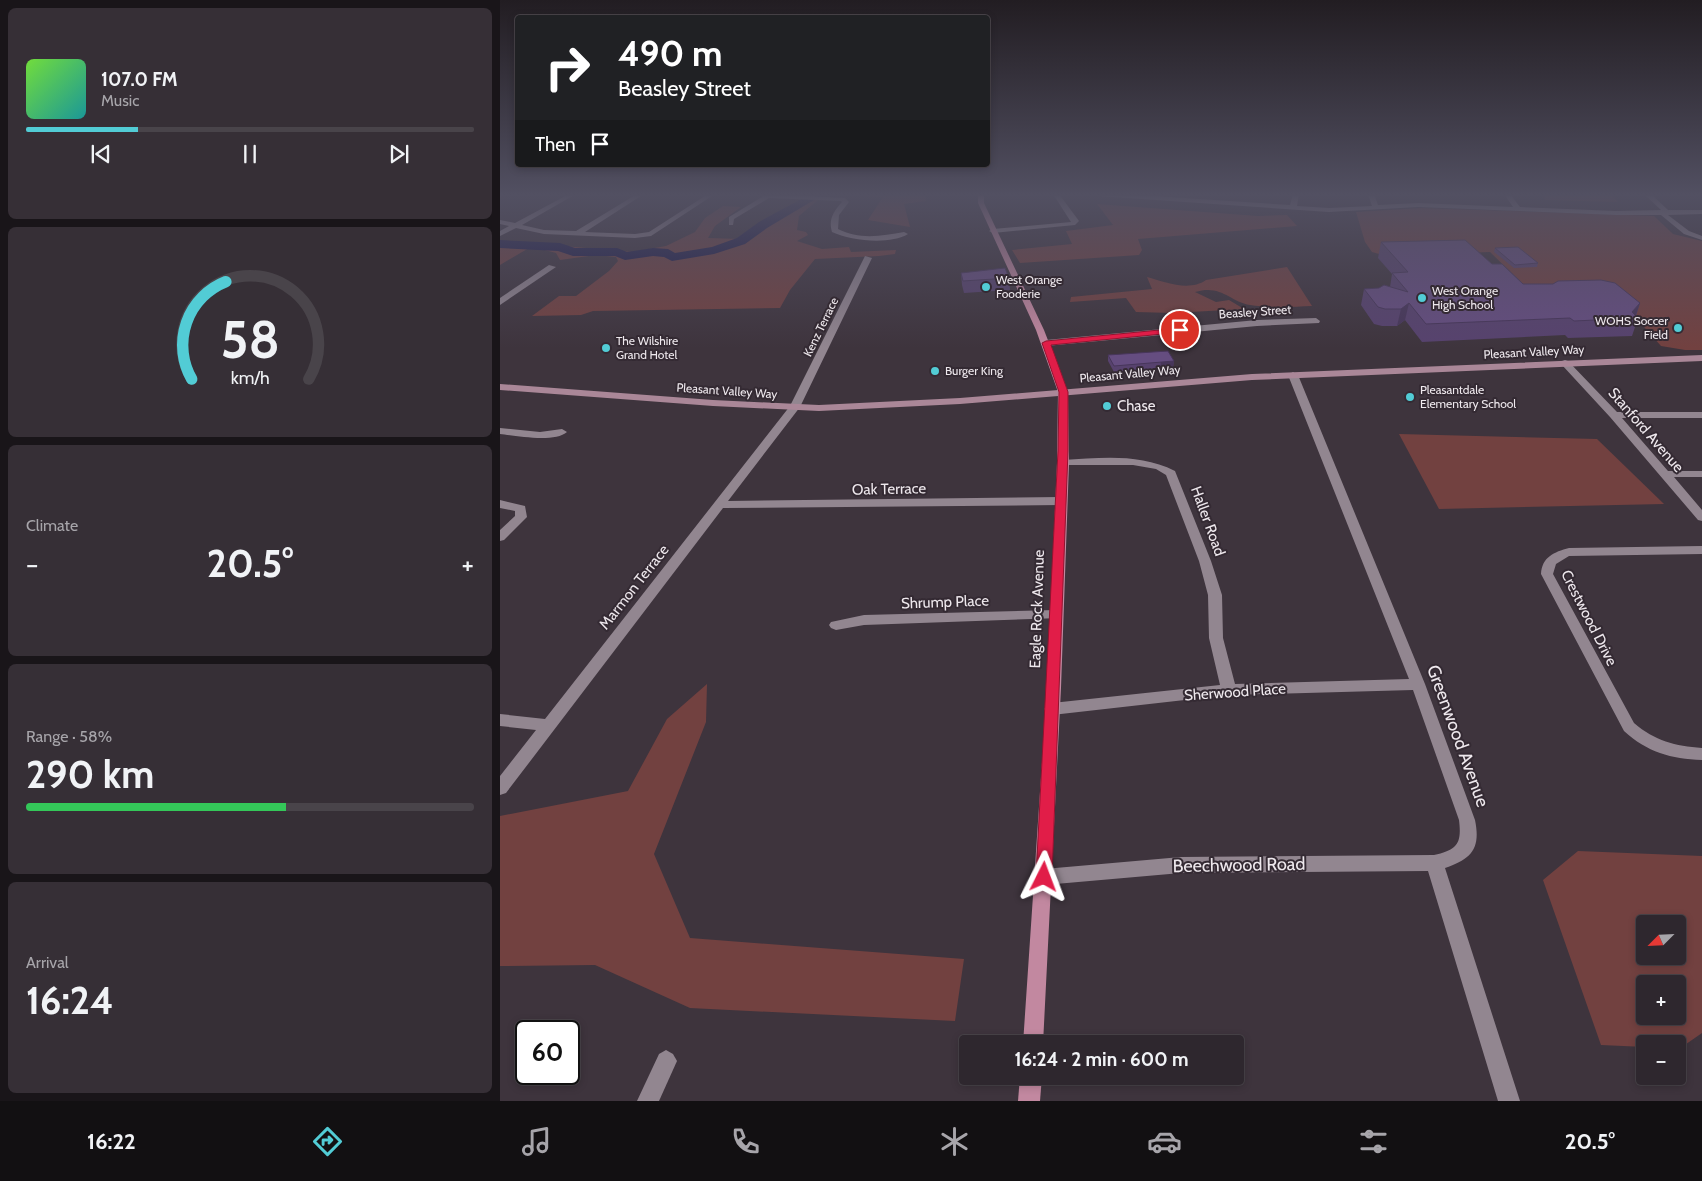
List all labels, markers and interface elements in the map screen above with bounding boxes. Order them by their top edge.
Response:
text: 490 m [618,32,722,75]
icon: right [535,35,600,100]
text: 107.0 FM [101,68,178,91]
text: Beasley Street [618,75,751,102]
text: Music [101,91,139,110]
icon: arrive [586,130,614,158]
text: Then [535,133,576,156]
icon: previous [87,140,115,168]
icon: pause [236,140,264,168]
icon: next [385,140,413,168]
place label: West Orange Fooderie [996,272,1062,301]
marker: West Orange Fooderie [980,281,992,293]
place label: West Orange High School [1432,283,1498,312]
marker: West Orange High School [1416,292,1428,304]
street label: Kenz Terrace [800,295,841,359]
street label: Beasley Street [1218,301,1292,322]
text: 58 [220,308,280,371]
pin [1159,309,1201,351]
place label: WOHS Soccer Field [1595,313,1668,342]
icon: arrive [1166,316,1194,344]
marker: WOHS Soccer Field [1672,322,1684,334]
place label: The Wilshire Grand Hotel [616,333,678,362]
street label: Pleasant Valley Way [1483,341,1585,362]
marker: The Wilshire Grand Hotel [600,342,612,354]
street label: Pleasant Valley Way [1079,362,1181,385]
place label: Burger King [945,363,1004,378]
marker: Burger King [929,365,941,377]
text: km/h [230,367,270,388]
street label: Pleasant Valley Way [676,379,778,402]
place label: Pleasantdale Elementary School [1420,382,1516,411]
street label: Stanford Avenue [1604,384,1688,476]
marker: Pleasantdale Elementary School [1404,391,1416,403]
place label: Chase [1117,397,1156,415]
marker: Chase [1101,400,1113,412]
street label: Oak Terrace [852,479,927,499]
street label: Haller Road [1187,484,1229,558]
text: Climate [26,516,78,535]
text: 20.5° [207,540,293,587]
street label: Marmon Terrace [595,541,673,633]
text: − [26,547,38,581]
text: + [462,547,474,581]
street label: Eagle Rock Avenue [1026,549,1048,669]
street label: Crestwood Drive [1557,567,1621,669]
street label: Shrump Place [901,591,990,613]
street label: Greenwood Avenue [1422,662,1494,810]
street label: Sherwood Place [1184,679,1287,705]
text: Range · 58% [26,727,112,746]
text: 290 km [26,751,154,798]
position arrow [1017,850,1069,902]
street label: Beechwood Road [1172,853,1306,877]
north arrow [1636,915,1686,965]
map controls [1636,915,1686,1085]
text: Arrival [26,953,69,972]
button: + [1636,975,1686,1025]
text: 16:24 [26,977,114,1024]
speed limit sign: 60 [515,1020,580,1085]
button: − [1636,1035,1686,1085]
text: 16:24 · 2 min · 600 m [1015,1048,1188,1071]
icon: directions [310,1124,345,1159]
icon: music [519,1124,554,1159]
icon: phone [728,1124,763,1159]
icon: climate [937,1124,972,1159]
icon: car [1147,1124,1182,1159]
icon: filters [1356,1124,1391,1159]
text: 16:22 [87,1128,136,1155]
text: 20.5° [1565,1128,1615,1155]

